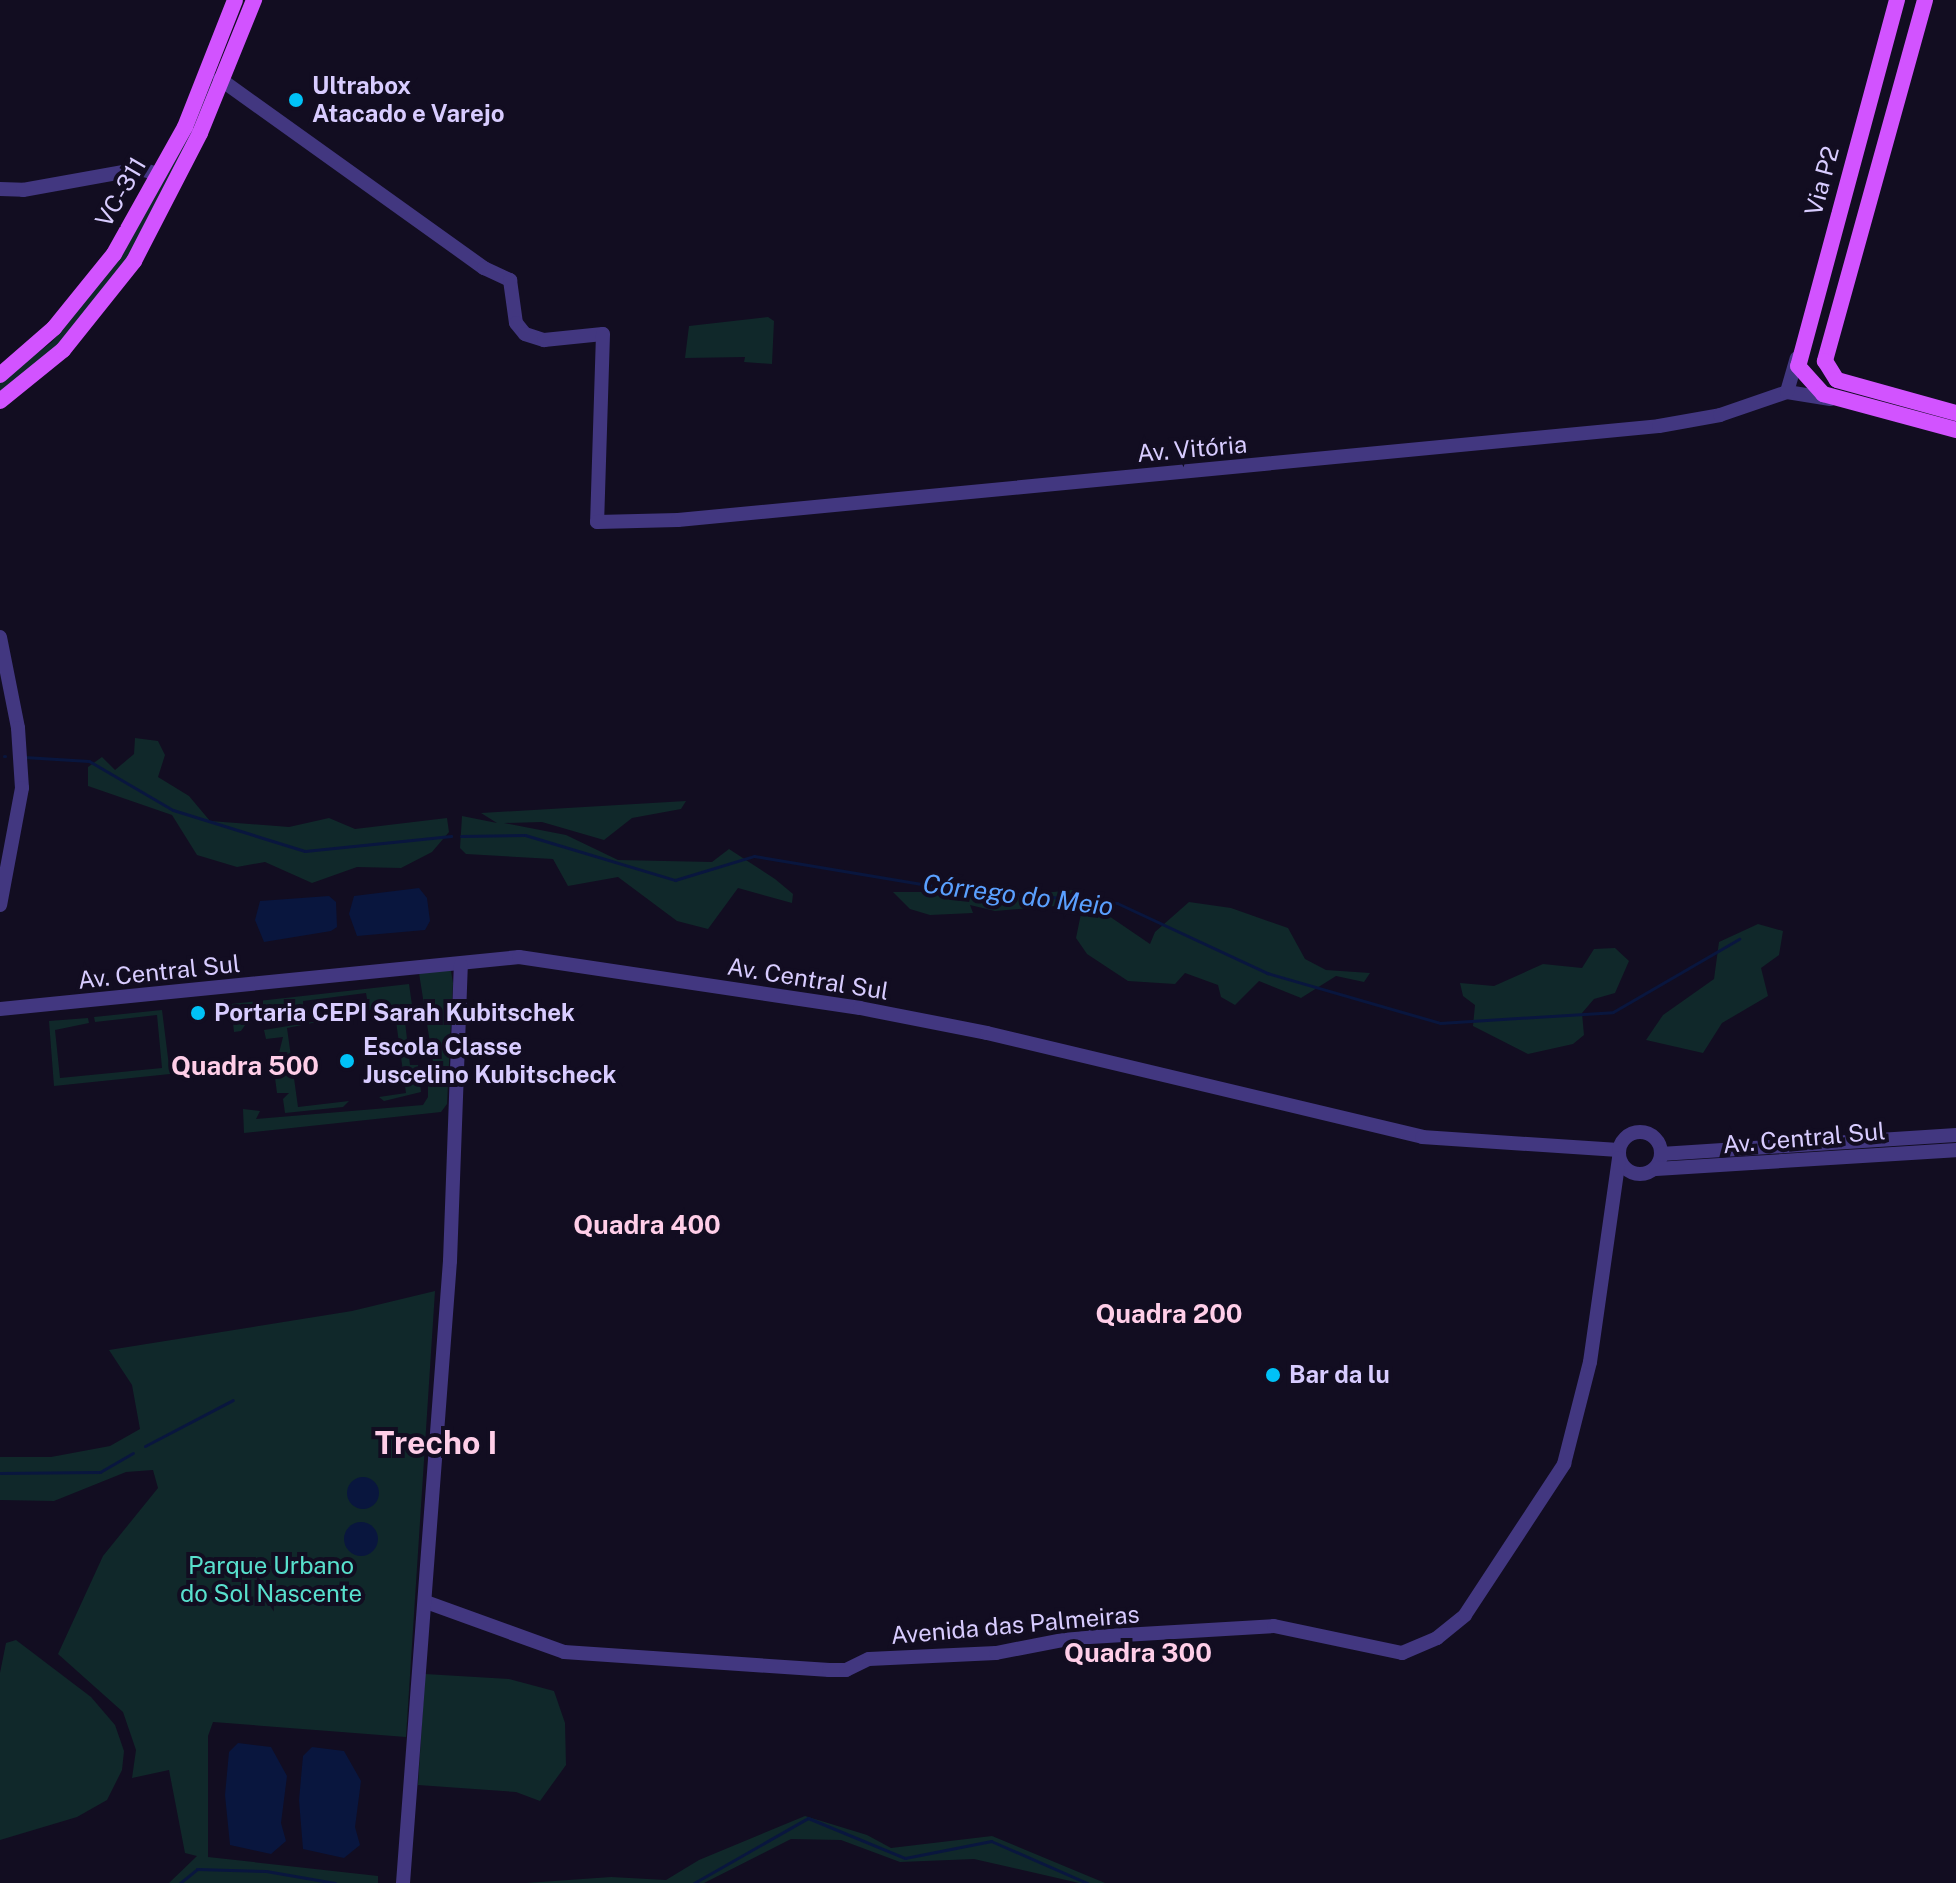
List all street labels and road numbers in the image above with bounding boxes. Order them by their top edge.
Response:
street label: Via P2 [1799,143,1845,219]
street label: VC-311 [90,152,152,232]
street label: Av. Vitória [1135,430,1249,468]
street label: Av. Central Sul [76,949,242,995]
street label: Av. Central Sul [725,952,891,1006]
street label: Av. Central Sul [1721,1117,1887,1159]
street label: Avenida das Palmeiras [889,1600,1141,1650]

